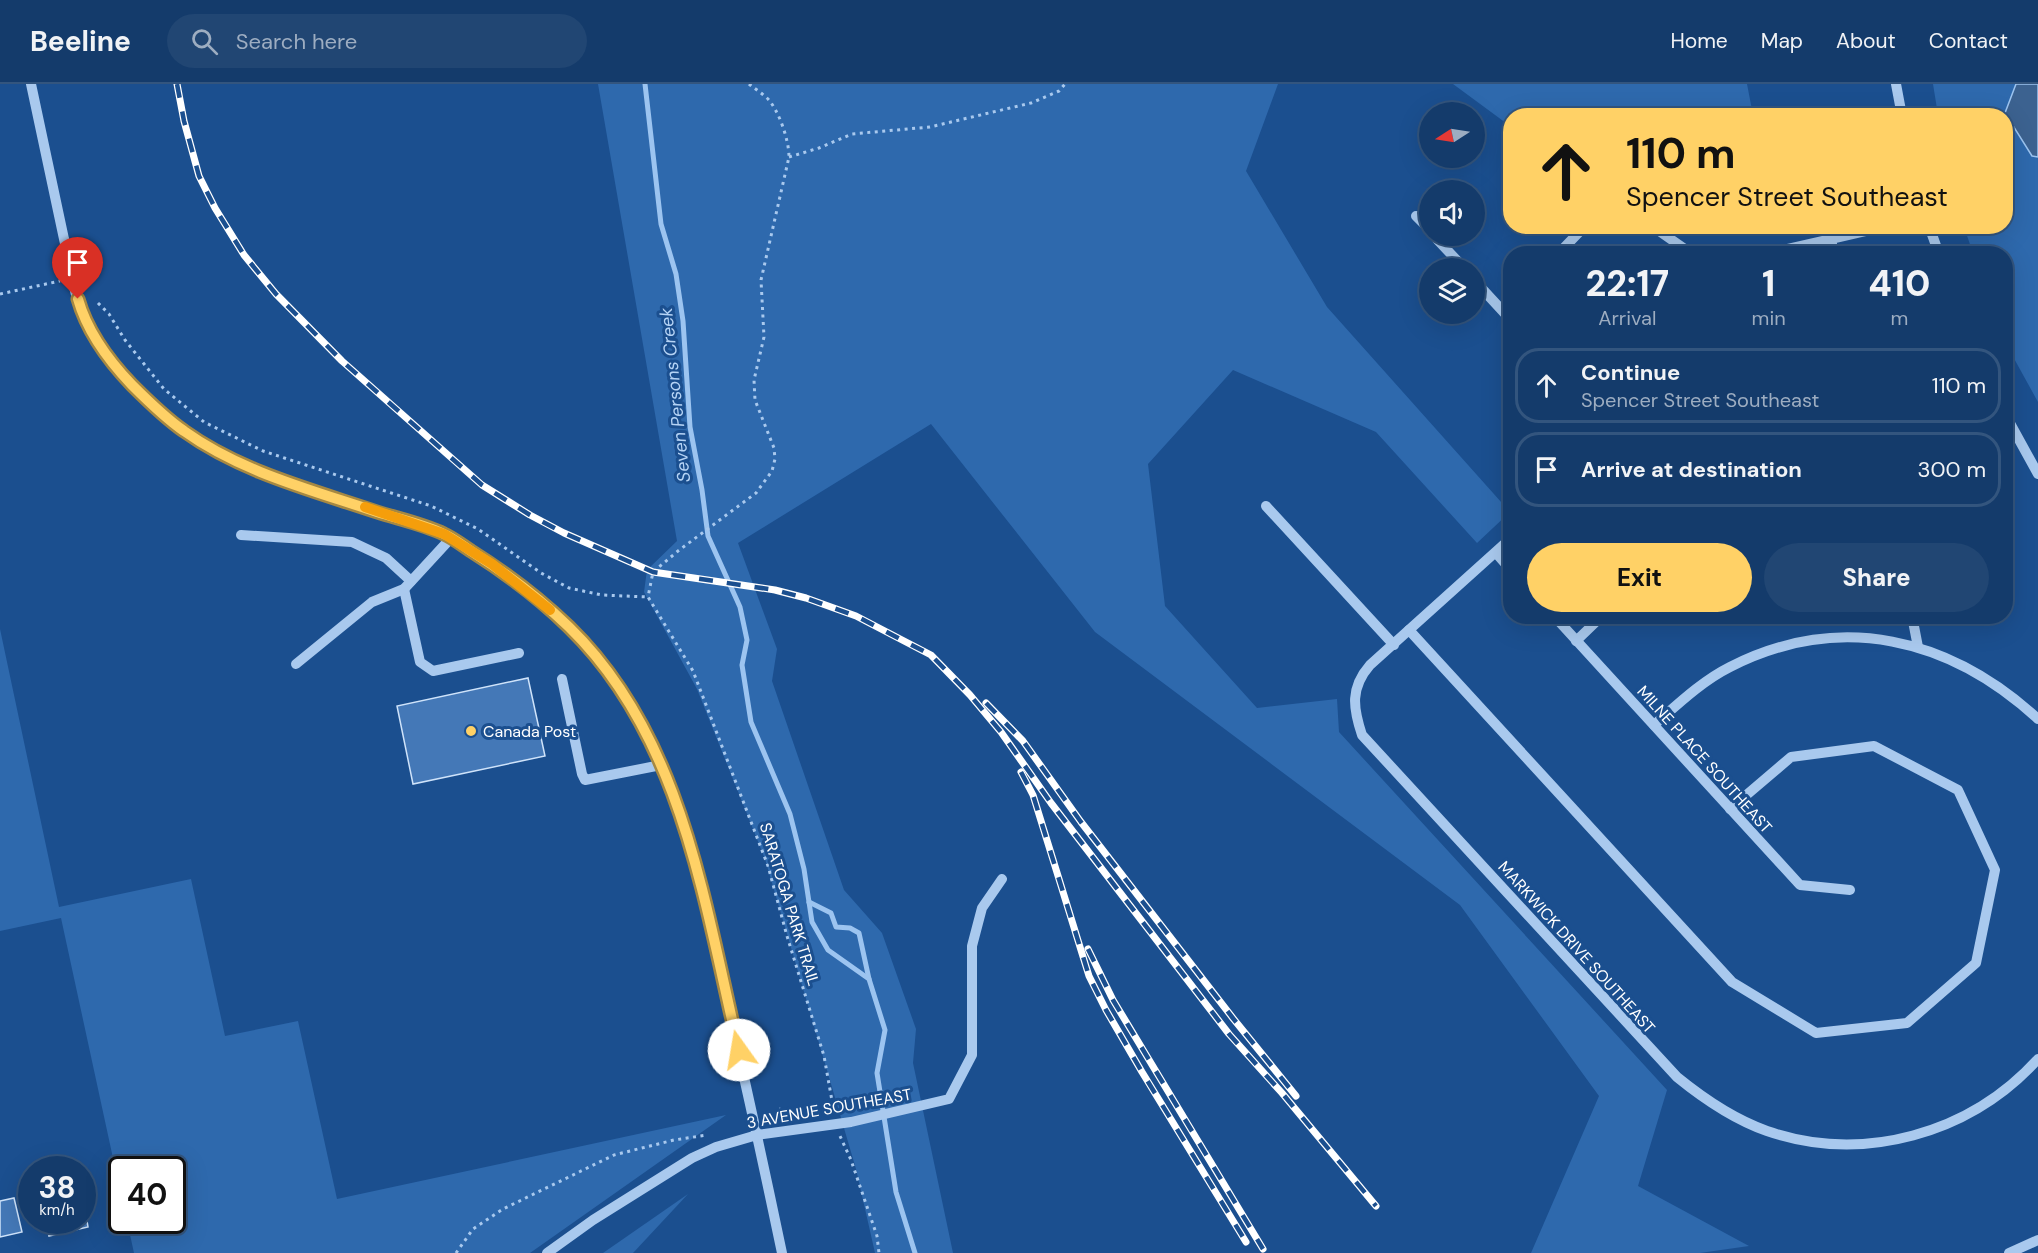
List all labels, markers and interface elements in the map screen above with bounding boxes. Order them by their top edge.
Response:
search box [167,14,587,68]
text: Beeline [30,23,131,60]
icon: search [188,25,221,58]
text: Search here [236,27,357,56]
text: Home [1670,27,1728,55]
text: Map [1761,27,1803,55]
text: About [1836,27,1896,55]
text: Contact [1929,27,2008,55]
north arrow [1419,102,1485,168]
map controls [1419,102,1485,324]
text: 110 m [1626,126,1736,181]
icon: ahead [1527,132,1605,210]
text: Spencer Street Southeast [1626,179,1948,214]
button: sound [1419,180,1485,246]
pin [52,237,103,299]
icon: arrive [61,246,94,279]
button: layers [1419,258,1485,324]
text: 22:17 [1586,260,1669,307]
text: 1 [1762,260,1775,307]
text: 410 [1868,260,1930,307]
text: Arrival [1598,305,1656,331]
text: min [1752,305,1786,331]
text: m [1890,305,1908,331]
water label: Seven Persons Creek [654,306,696,484]
text: Continue [1581,358,1680,387]
icon: ahead [1530,369,1563,402]
text: 110 m [1932,371,1986,400]
text: Spencer Street Southeast [1581,387,1819,413]
icon: arrive [1530,453,1563,486]
text: Arrive at destination [1581,455,1802,484]
text: 300 m [1917,455,1986,484]
button: Exit [1527,543,1752,612]
button: Share [1764,543,1989,612]
street label: MILNE PLACE SOUTHEAST [1633,681,1777,838]
place label: Canada Post [483,721,576,742]
marker: Canada Post [464,724,478,738]
street label: SARATOGA PARK TRAIL [755,820,824,988]
street label: MARKWICK DRIVE SOUTHEAST [1493,857,1660,1038]
position arrow [707,1018,771,1082]
street label: 3 AVENUE SOUTHEAST [745,1084,913,1133]
speed limit sign: 40 [108,1156,186,1234]
text: 38 [38,1168,76,1207]
text: km/h [39,1200,75,1220]

